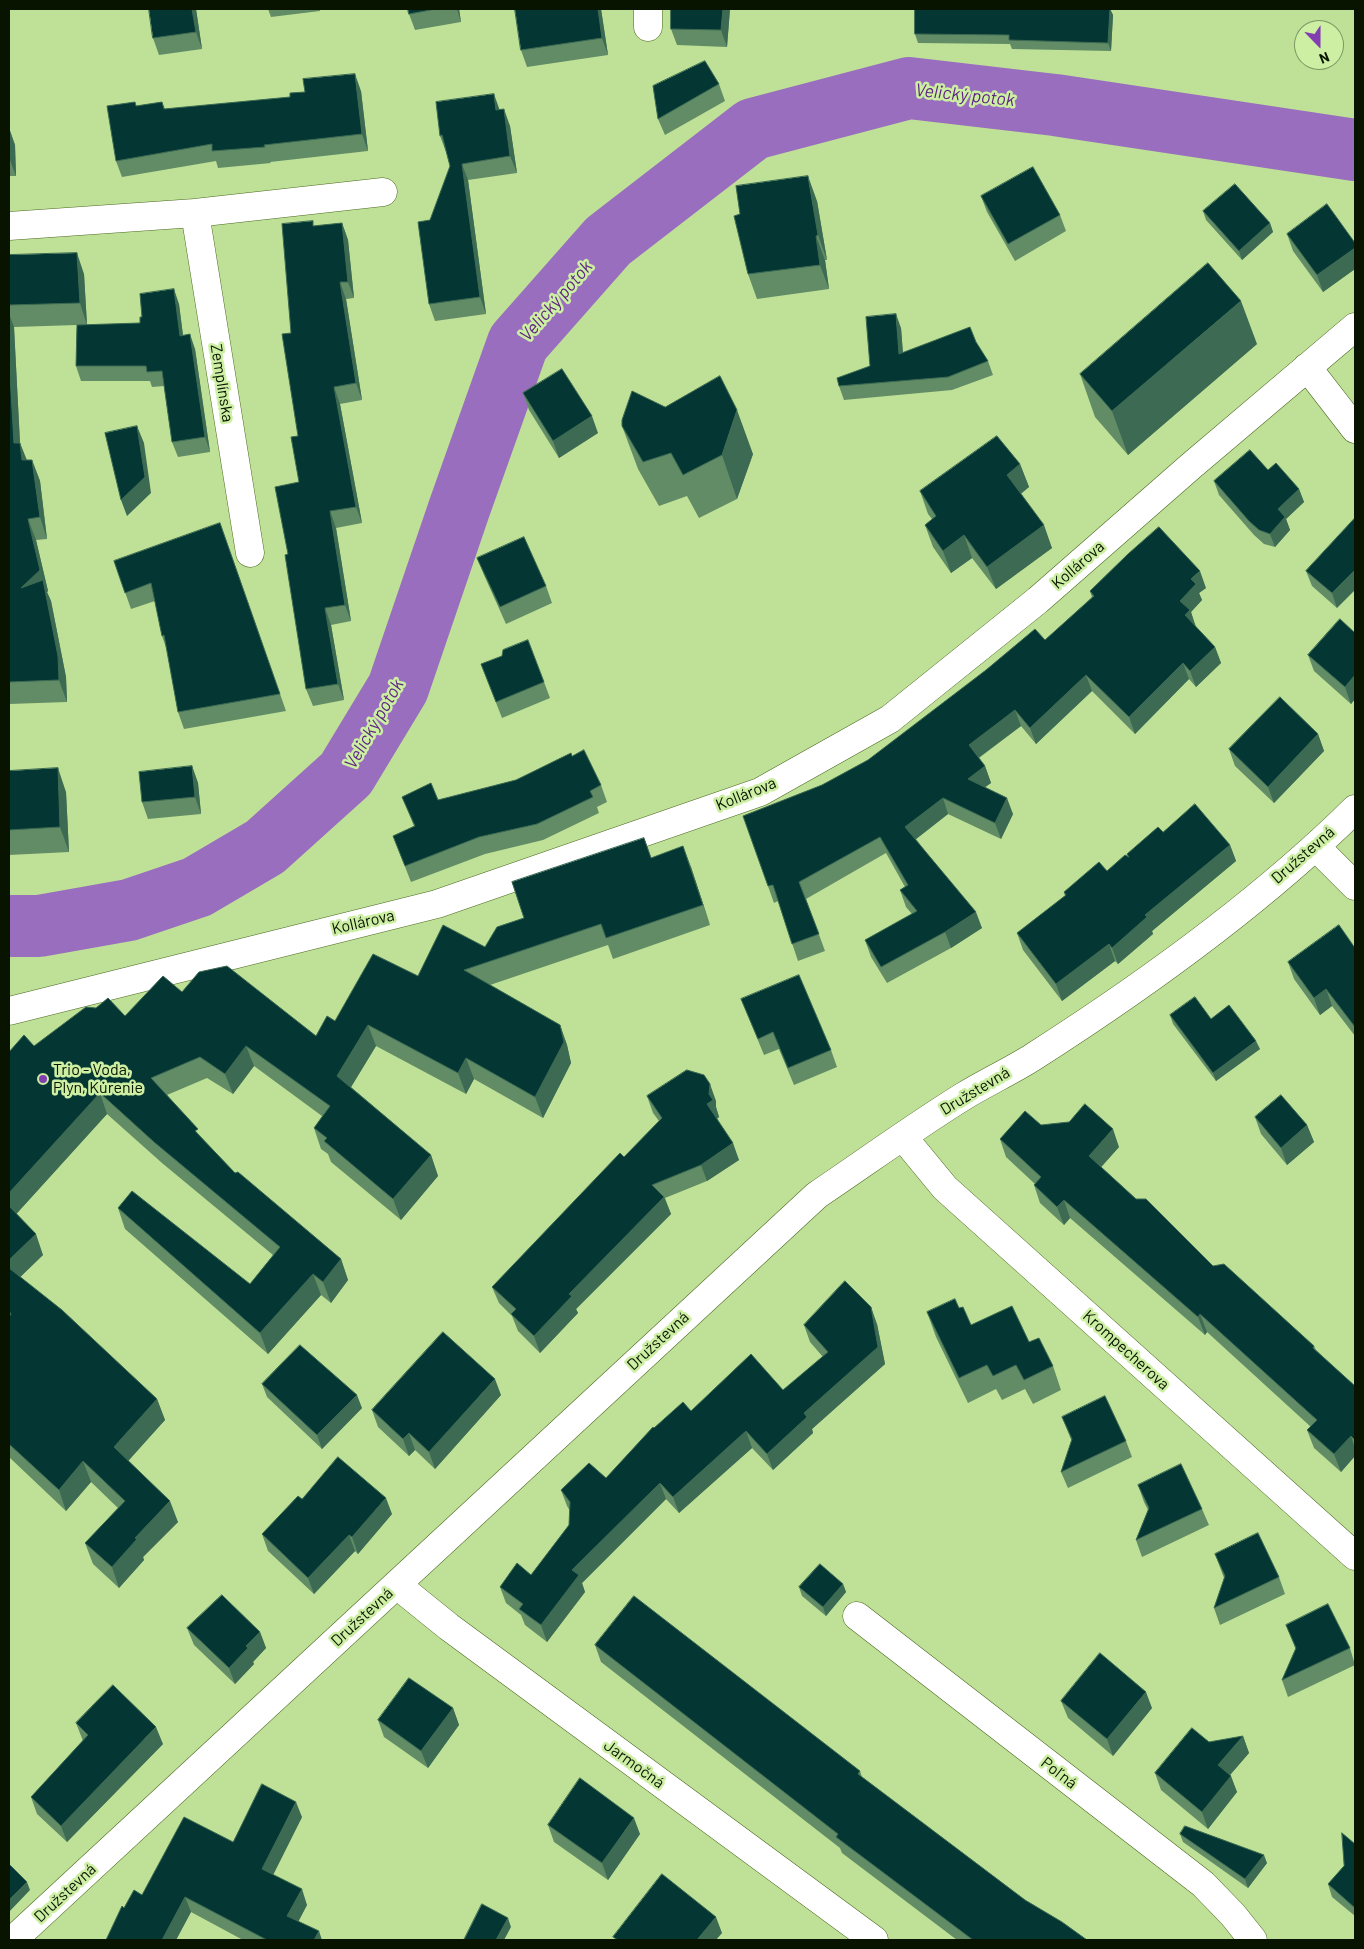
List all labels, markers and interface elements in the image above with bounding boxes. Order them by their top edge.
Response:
north arrow [1294,20,1344,70]
text: N [1317,49,1332,68]
water label: Velický potok [914,79,1016,111]
water label: Velický potok [515,256,597,346]
street label: Zemplínska [206,343,238,423]
street label: Kollárova [1048,537,1108,593]
water label: Velický potok [340,675,408,773]
street label: Kollárova [713,773,779,815]
street label: Družstevná [1268,822,1338,888]
street label: Kollárova [330,906,396,938]
place label: Trio - Voda, Plyn, Kúrenie [53,1060,143,1098]
street label: Družstevná [937,1063,1013,1119]
marker: Trio - Voda, Plyn, Kúrenie [37,1073,49,1085]
street label: Krompecherova [1079,1306,1173,1394]
street label: Družstevná [623,1308,693,1374]
street label: Družstevná [327,1584,397,1650]
street label: Jarmočná [600,1736,668,1792]
street label: Poľná [1037,1753,1081,1793]
street label: Družstevná [30,1860,100,1926]

